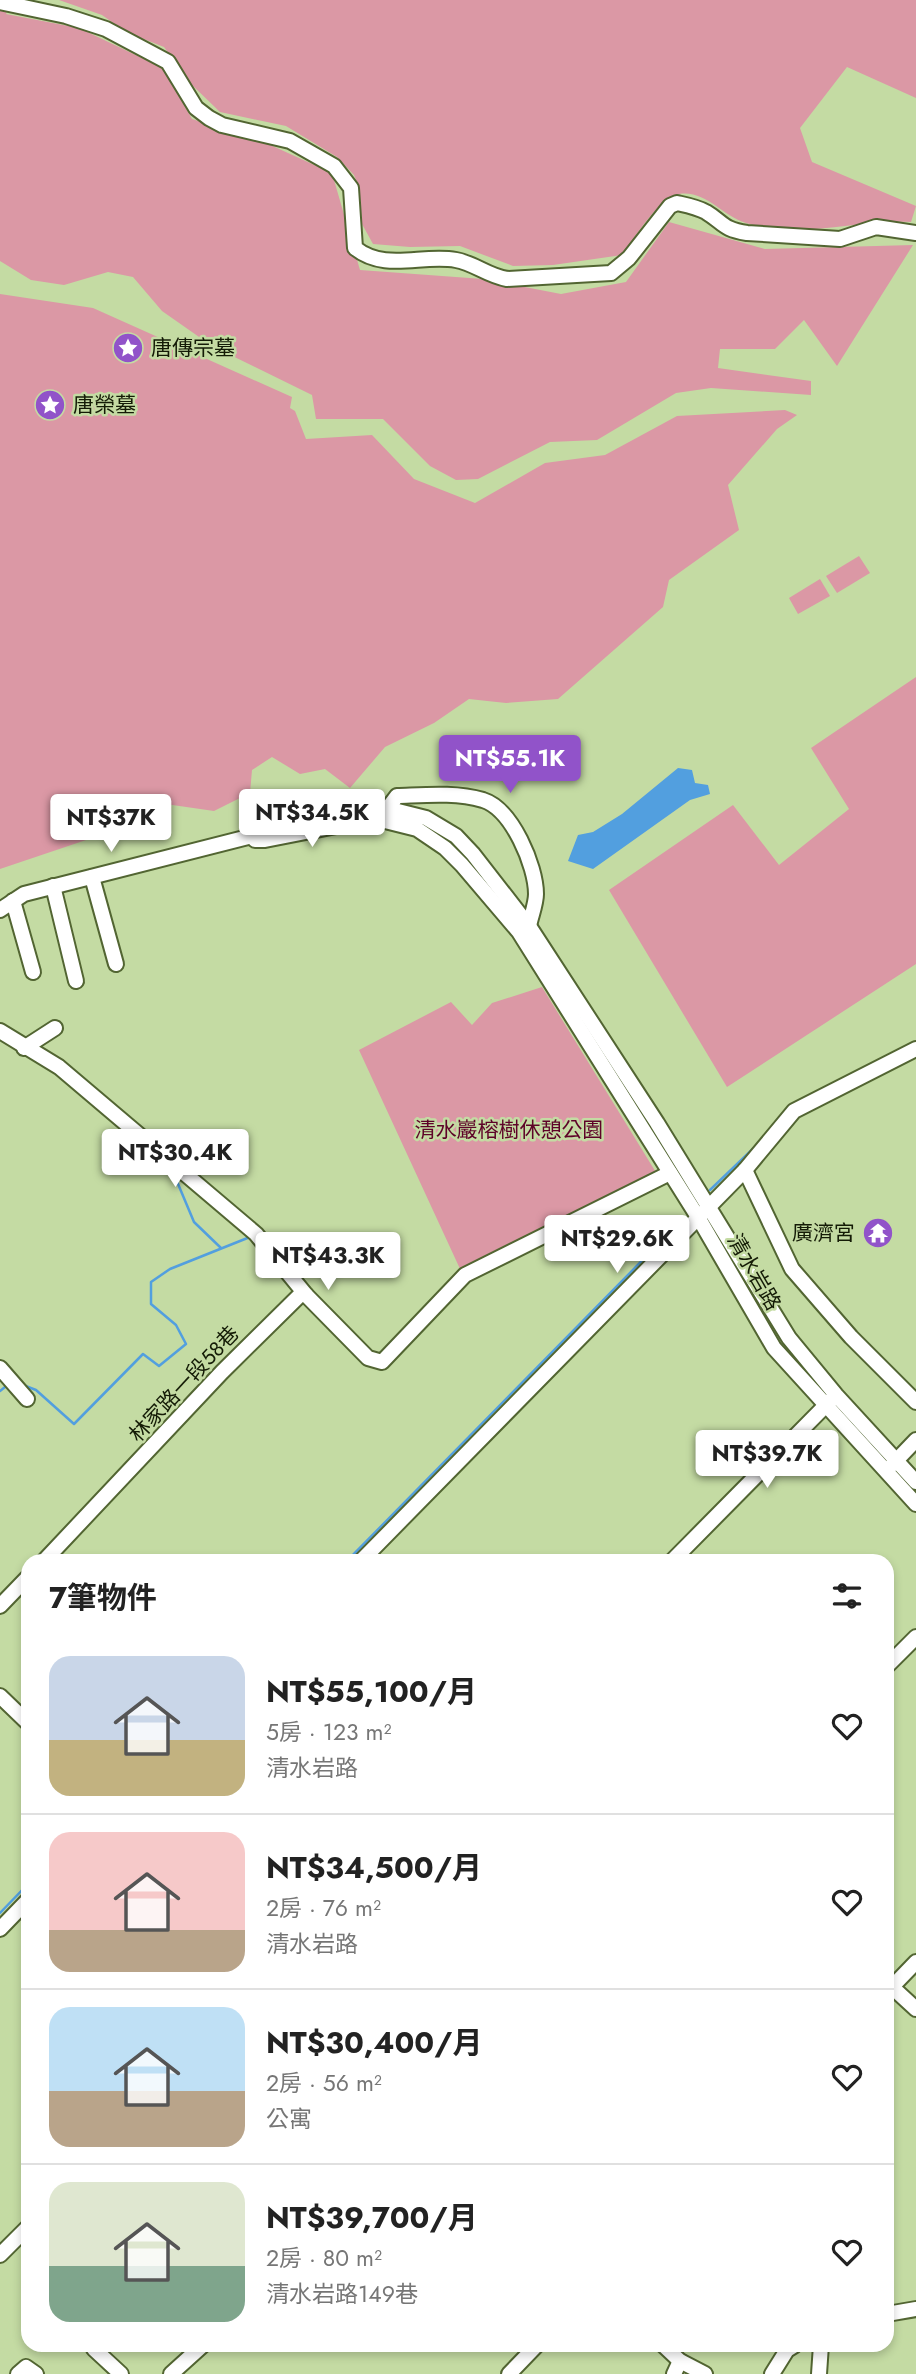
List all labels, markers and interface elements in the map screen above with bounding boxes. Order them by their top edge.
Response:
place icon: 唐傳宗墓 [111,331,145,365]
place label: 唐傳宗墓 [151,333,235,363]
place icon: 唐榮墓 [33,388,67,422]
place label: 唐榮墓 [73,390,136,420]
pin: NT$55.1K [438,736,582,795]
text: NT$55.1K [455,741,565,775]
pin: NT$34.5K [240,790,384,849]
pin: NT$37K [54,794,168,854]
text: NT$34.5K [255,795,369,829]
text: NT$37K [66,800,156,834]
park label: 清水巖榕樹休憩公園 [415,1115,604,1145]
pin: NT$30.4K [103,1130,247,1189]
text: NT$30.4K [118,1135,232,1169]
pin: NT$29.6K [545,1216,689,1275]
temple icon: 廣濟宮 [861,1216,895,1250]
place label: 廣濟宮 [792,1218,855,1248]
text: NT$29.6K [560,1221,674,1255]
street label: 清水岩路 [720,1228,788,1316]
pin: NT$43.3K [256,1232,400,1292]
text: NT$43.3K [271,1238,385,1272]
street label: 林家路一段58巷 [122,1319,246,1449]
pin: NT$39.7K [695,1430,839,1490]
text: NT$39.7K [712,1436,822,1470]
text: 7筆物件 [49,1576,157,1619]
icon: filters [828,1577,866,1615]
text: NT$55,100/月 [266,1670,477,1713]
icon: home [105,1684,189,1768]
icon: heart [828,1707,866,1745]
text: 5房 · 123 m² [266,1715,391,1749]
text: 清水岩路 [266,1751,358,1785]
text: NT$34,500/月 [266,1846,482,1889]
icon: home [105,1860,189,1944]
icon: heart [828,1883,866,1921]
text: 2房 · 76 m² [266,1891,381,1925]
text: 清水岩路 [266,1927,358,1961]
text: NT$30,400/月 [266,2021,482,2064]
icon: home [105,2035,189,2119]
icon: heart [828,2058,866,2096]
text: 2房 · 56 m² [266,2066,382,2100]
text: 公寓 [266,2102,312,2136]
text: NT$39,700/月 [266,2196,478,2239]
icon: home [105,2210,189,2294]
icon: heart [828,2233,866,2271]
text: 2房 · 80 m² [266,2241,382,2275]
text: 清水岩路149巷 [266,2277,418,2311]

